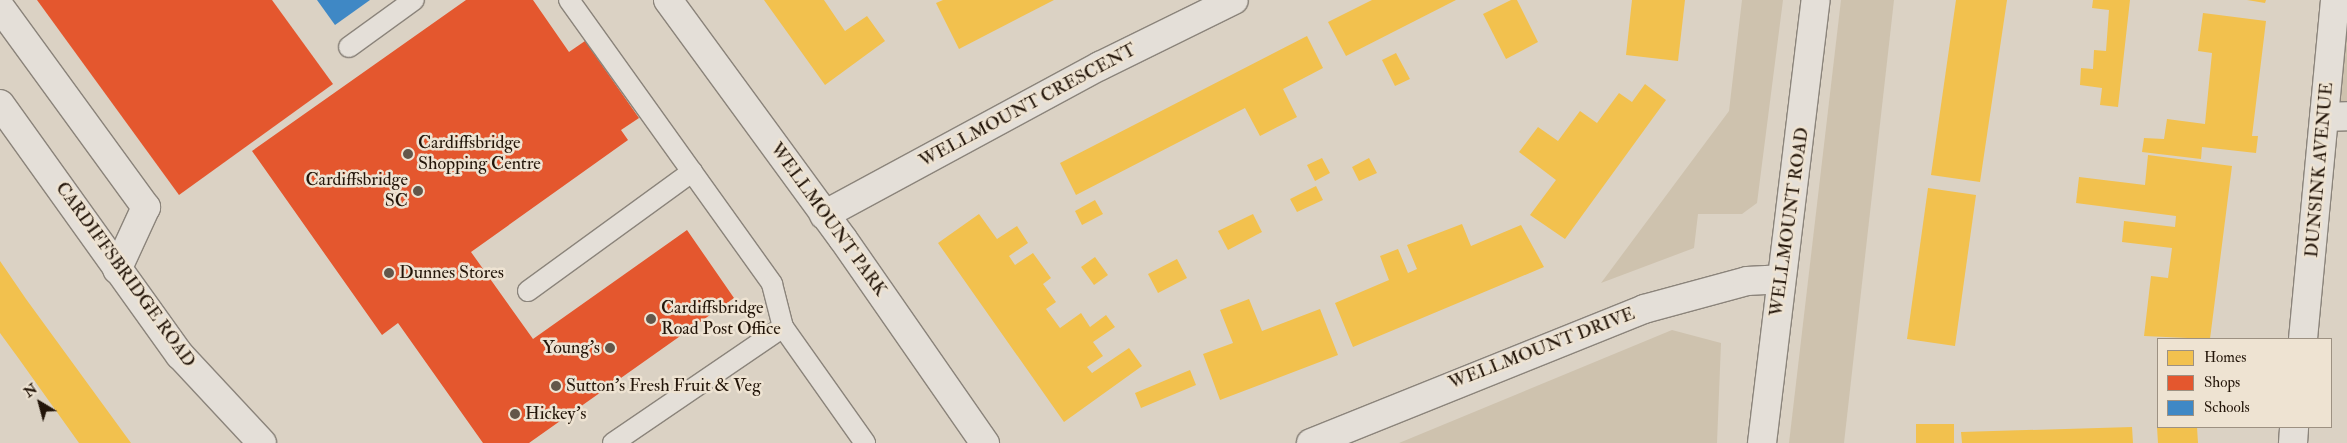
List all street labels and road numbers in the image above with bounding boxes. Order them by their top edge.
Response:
street label: WELLMOUNT CRESCENT [916,40,1140,172]
street label: DUNSINK AVENUE [2302,82,2338,258]
street label: WELLMOUNT ROAD [1766,126,1814,318]
street label: WELLMOUNT PARK [765,139,891,301]
street label: CARDIFFSBRIDGE ROAD [51,178,199,372]
street label: WELLMOUNT DRIVE [1446,303,1638,395]

